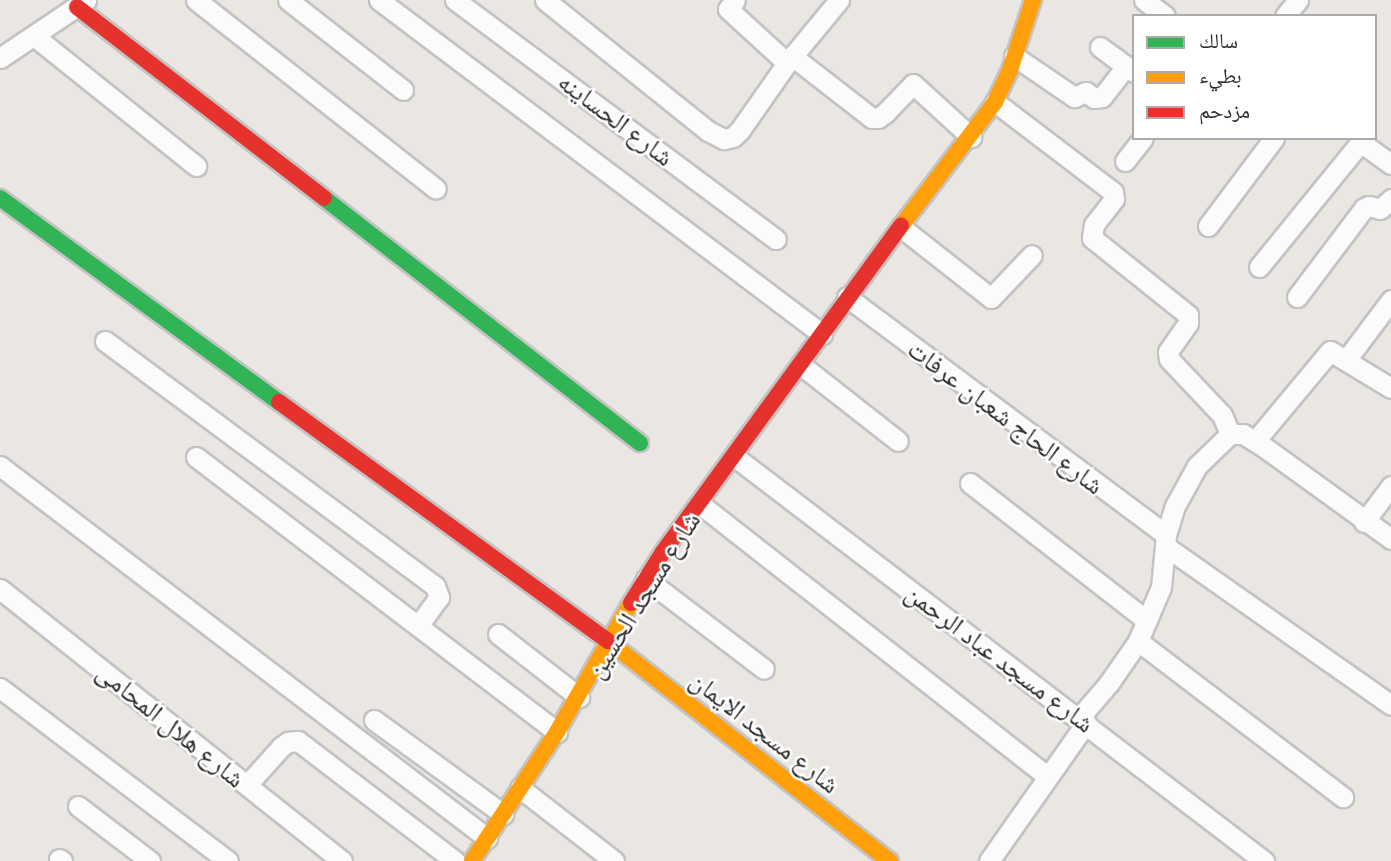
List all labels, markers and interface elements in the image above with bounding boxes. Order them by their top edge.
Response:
legend [1132,14,1377,140]
text: سالك [1199,24,1238,56]
text: بطيء [1199,59,1242,91]
street label: شارع الحساينه [552,66,680,172]
text: مزدحم [1199,94,1250,126]
street label: شارع الحاج شعبان عرفات [902,333,1110,501]
street label: شارع مسجد الحسين [579,506,707,684]
street label: شارع مسجد عباد الرحمن [900,577,1100,739]
street label: شارع هلال المحامى [91,656,251,794]
street label: شارع مسجد الايمان [684,664,846,800]

